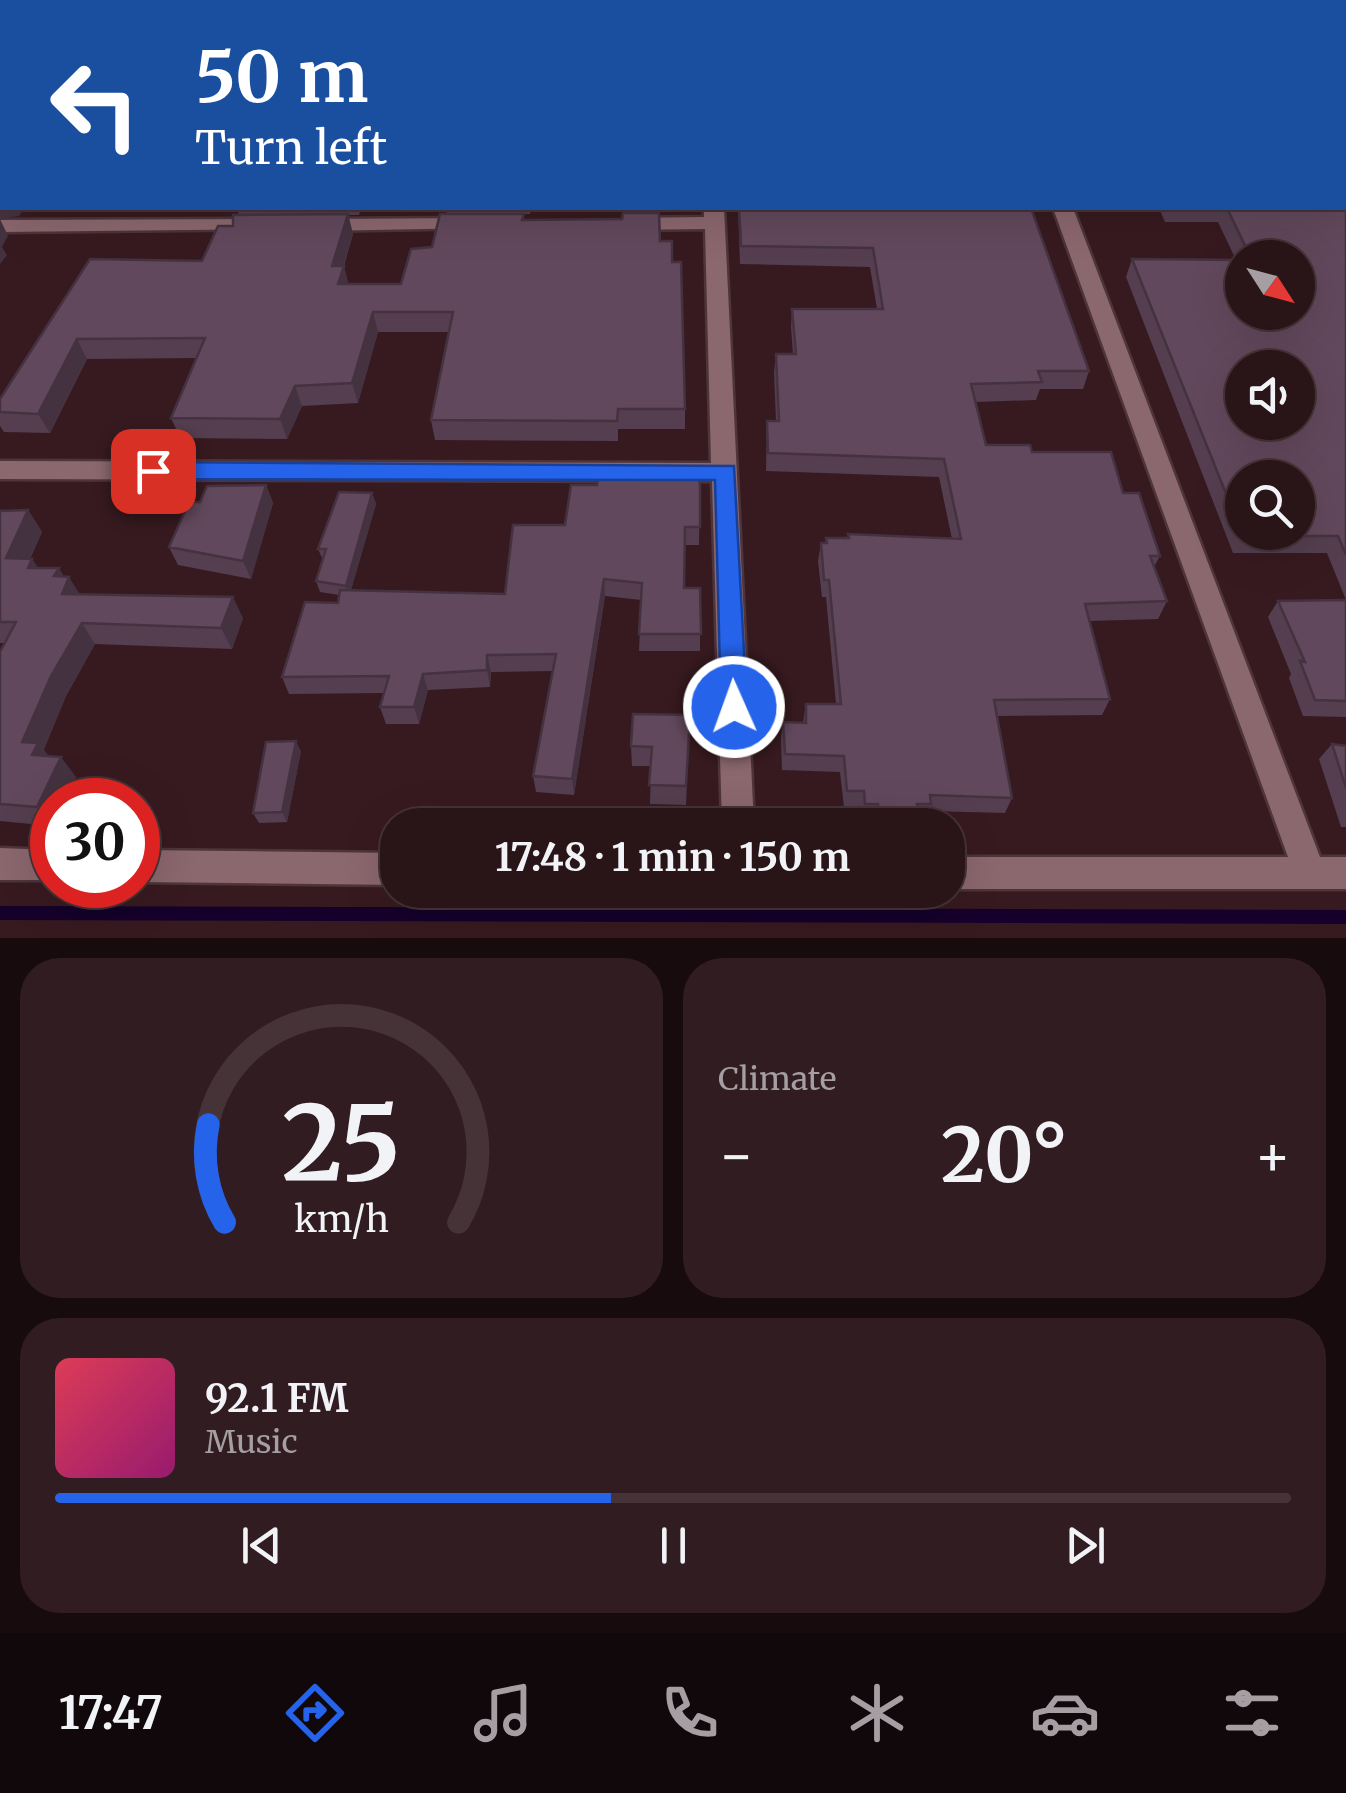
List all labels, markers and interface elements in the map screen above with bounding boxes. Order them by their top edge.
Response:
text: 50 m [195,33,368,121]
icon: left [30,40,160,170]
text: Turn left [195,120,387,176]
north arrow [1225,240,1315,330]
map controls [1225,240,1315,550]
button: sound [1225,350,1315,440]
pin [111,429,196,514]
icon: arrive [126,444,181,499]
button: search [1225,460,1315,550]
position arrow [682,655,786,759]
speed limit sign: 30 [30,778,160,908]
text: 17:48 · 1 min · 150 m [495,834,850,881]
text: Climate [718,1059,836,1099]
text: 25 [282,1078,401,1208]
text: 20° [941,1108,1068,1202]
text: − [718,1121,755,1190]
text: + [1254,1121,1291,1190]
text: km/h [294,1197,389,1242]
text: 92.1 FM [205,1375,348,1422]
text: Music [205,1422,298,1462]
icon: previous [234,1518,289,1573]
icon: pause [646,1518,701,1573]
icon: next [1058,1518,1113,1573]
icon: directions [280,1678,350,1748]
icon: music [468,1678,538,1748]
icon: phone [655,1678,725,1748]
icon: climate [842,1678,912,1748]
icon: car [1030,1678,1100,1748]
icon: filters [1217,1678,1287,1748]
text: 17:47 [59,1685,163,1741]

